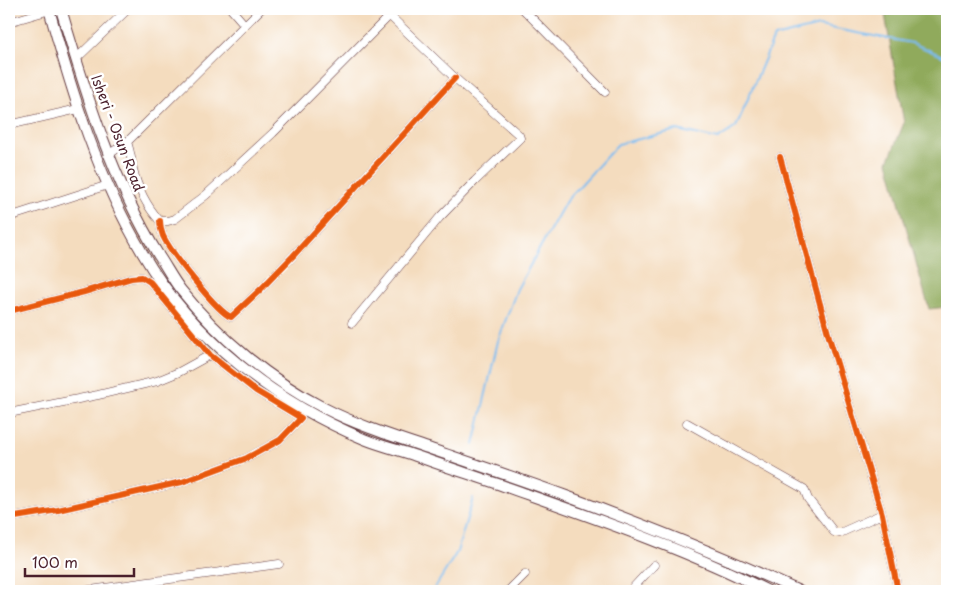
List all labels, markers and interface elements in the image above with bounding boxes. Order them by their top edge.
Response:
street label: Isheri - Osun Road [86,71,150,195]
scale bar [25,545,134,577]
text: 100 m [32,550,78,573]

